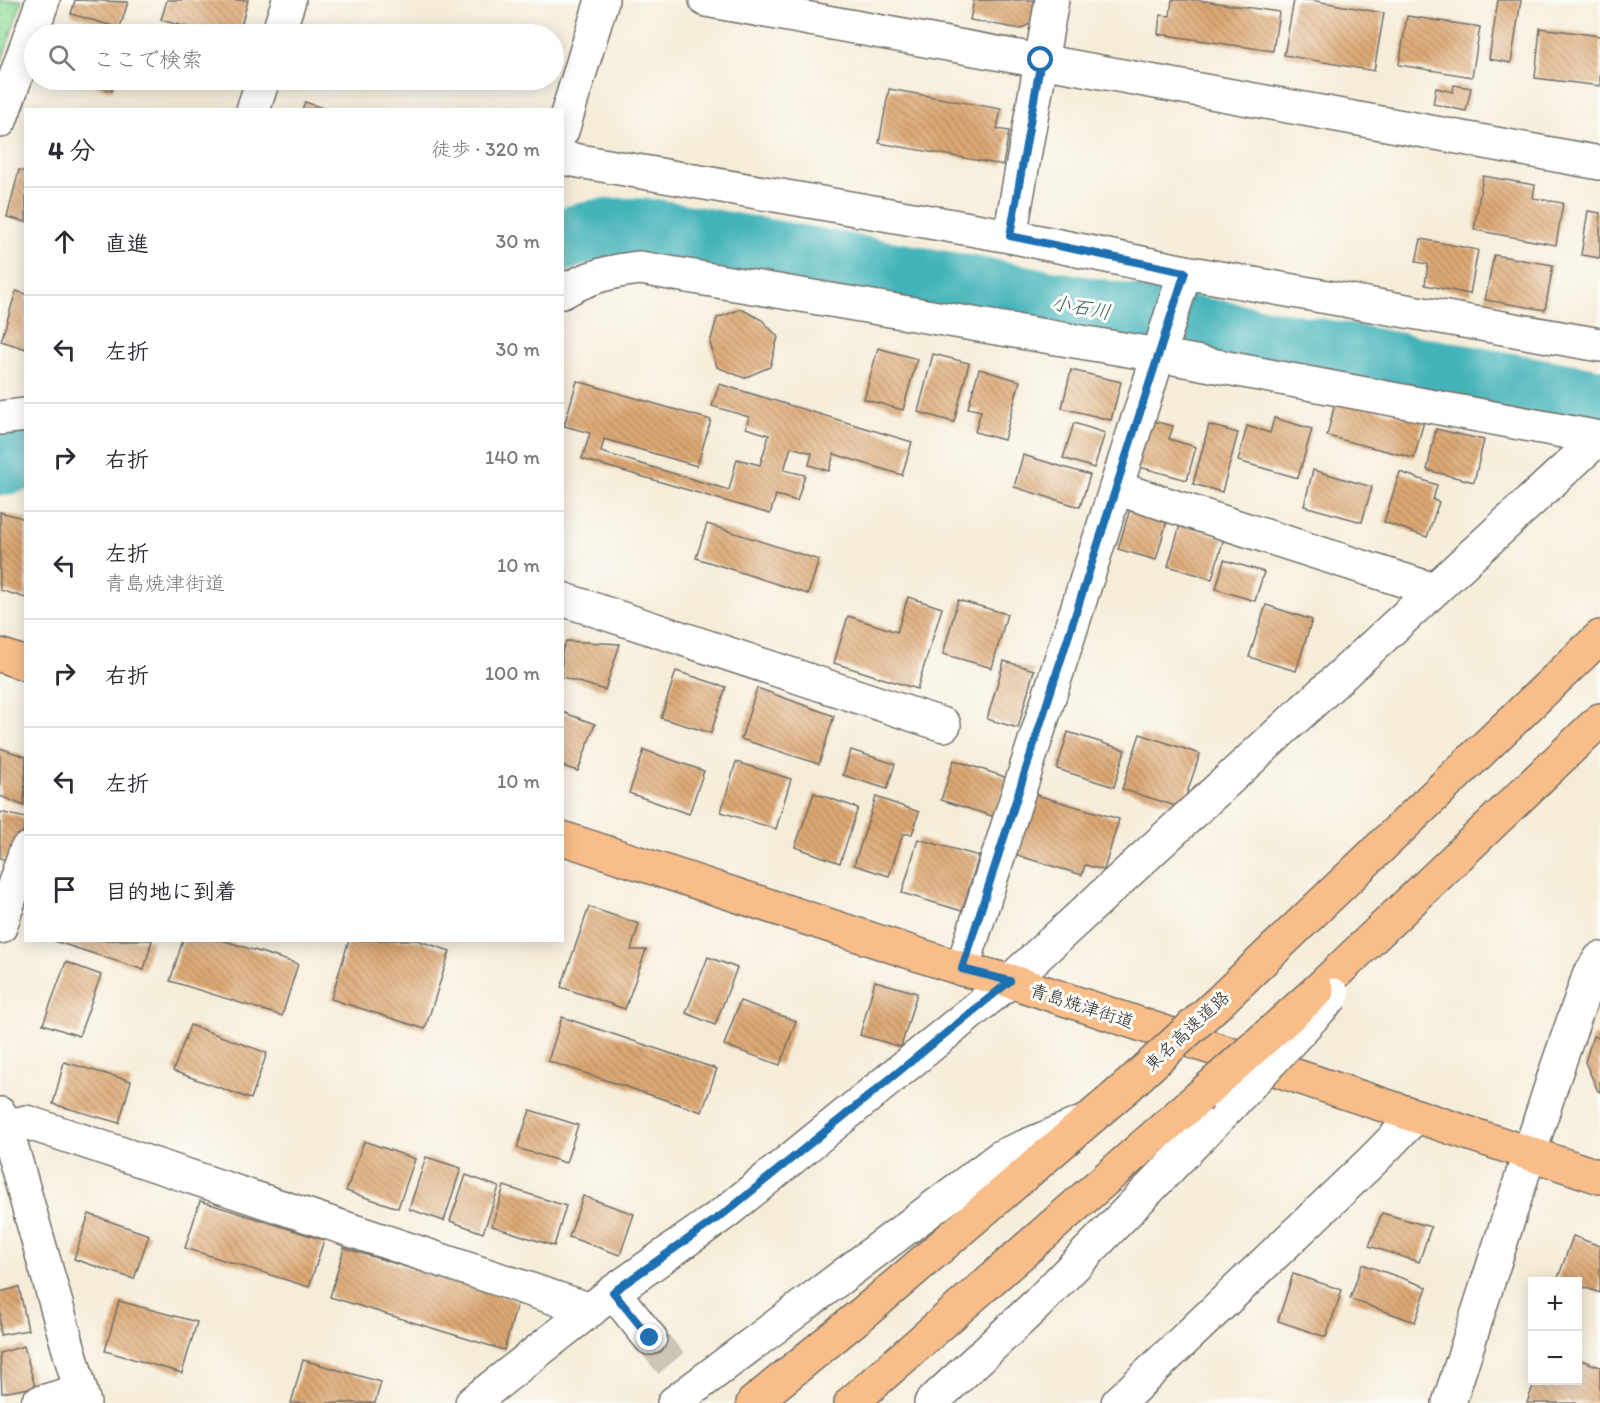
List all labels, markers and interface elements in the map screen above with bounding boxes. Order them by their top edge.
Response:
search box [24,24,564,90]
icon: search [45,41,78,74]
text: ここで検索 [93,46,203,73]
route start [1027,46,1053,72]
text: 4 分 [48,134,95,166]
text: 徒歩 · 320 m [431,137,540,161]
icon: ahead [48,225,81,258]
text: 30 m [495,229,540,253]
text: 直進 [105,230,149,257]
water label: 小石川 [1049,290,1113,324]
icon: left [48,333,81,366]
text: 30 m [495,337,540,361]
text: 左折 [105,338,149,365]
icon: right [48,441,81,474]
text: 140 m [485,445,540,469]
text: 右折 [105,446,149,473]
text: 左折 [105,540,149,567]
icon: left [48,549,81,582]
text: 10 m [497,553,540,577]
text: 青島焼津街道 [105,571,225,595]
icon: right [48,657,81,690]
text: 100 m [485,661,540,685]
text: 右折 [105,662,149,689]
icon: left [48,765,81,798]
text: 10 m [497,769,540,793]
text: 左折 [105,770,149,797]
icon: arrive [48,873,81,906]
text: 目的地に到着 [105,878,237,905]
street label: 青島焼津街道 [1027,979,1137,1033]
street label: 東名高速道路 [1140,986,1234,1076]
map controls [1528,1277,1582,1385]
button: + [1528,1277,1582,1331]
route end [636,1324,662,1350]
button: − [1528,1331,1582,1385]

